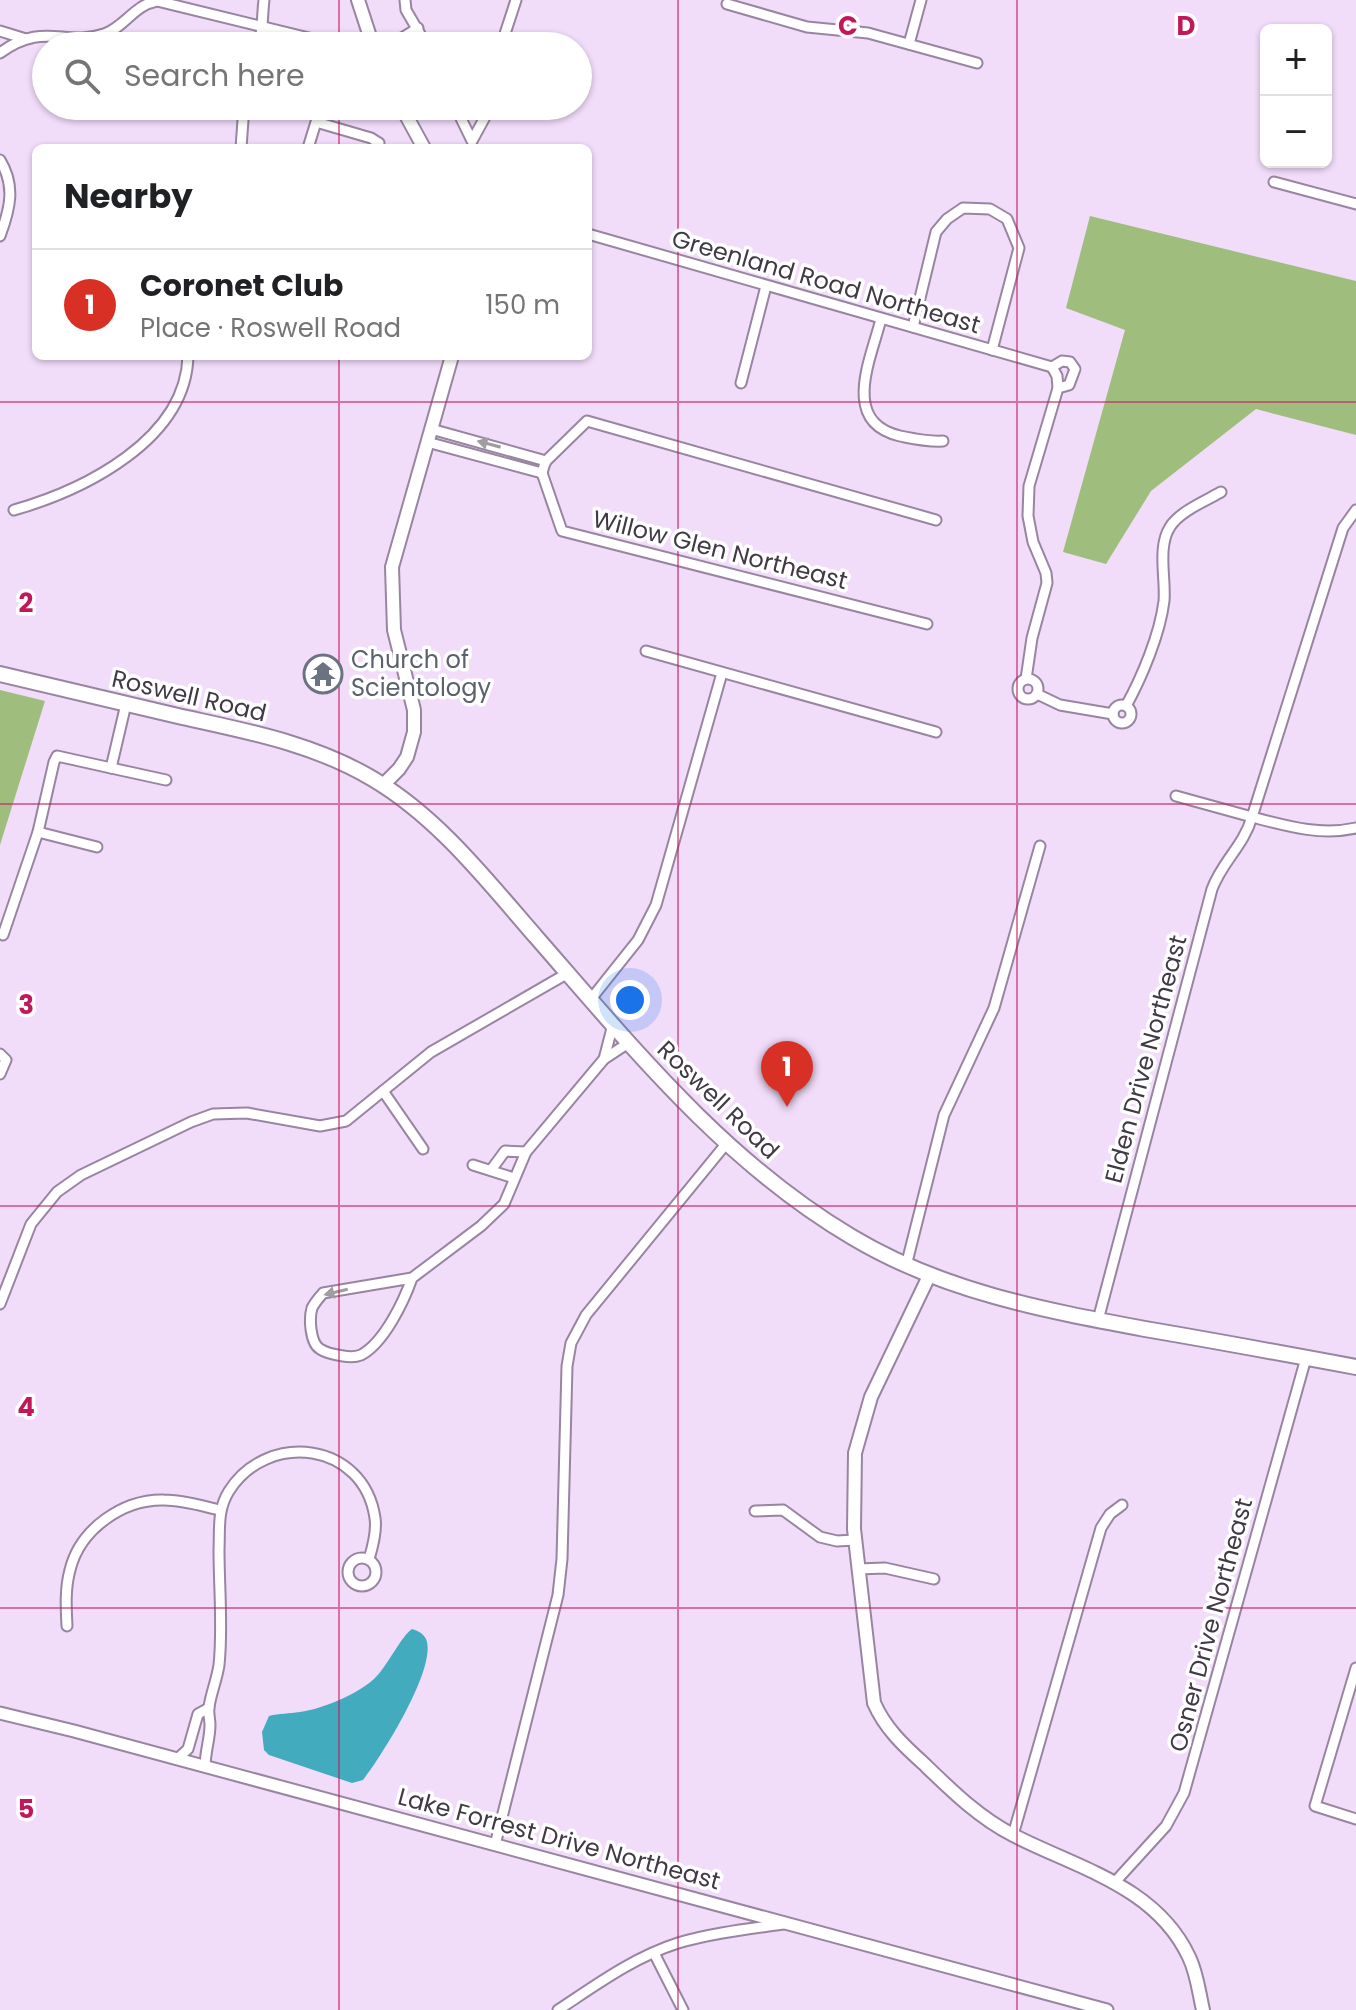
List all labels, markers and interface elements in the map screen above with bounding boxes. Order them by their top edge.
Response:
text: C [838,8,858,44]
text: D [1177,8,1196,44]
map controls [1260,24,1332,168]
button: + [1260,24,1332,96]
search box [32,32,592,120]
icon: search [60,54,104,98]
text: Search here [124,54,305,97]
button: − [1260,96,1332,168]
text: Nearby [64,172,193,220]
street label: Greenland Road Northeast [668,222,984,341]
text: Coronet Club [140,264,343,307]
text: 1 [85,287,95,323]
text: 150 m [485,287,560,323]
text: Place · Roswell Road [140,310,401,346]
one-way arrow [476,438,501,450]
street label: Willow Glen Northeast [589,502,851,597]
text: 2 [19,585,34,621]
place label: Church of Scientology [351,643,491,704]
temple icon: Church of Scientology [302,653,344,695]
street label: Roswell Road [109,662,270,729]
street label: Elden Drive Northeast [1097,931,1194,1186]
your location [610,980,650,1020]
text: 3 [18,987,34,1023]
street label: Roswell Road [650,1033,787,1166]
pin: 1 [761,1041,813,1107]
one-way arrow [323,1286,348,1299]
text: 4 [17,1389,35,1425]
street label: Osner Drive Northeast [1161,1494,1260,1755]
street label: Lake Forrest Drive Northeast [394,1780,724,1897]
text: 5 [18,1791,34,1827]

